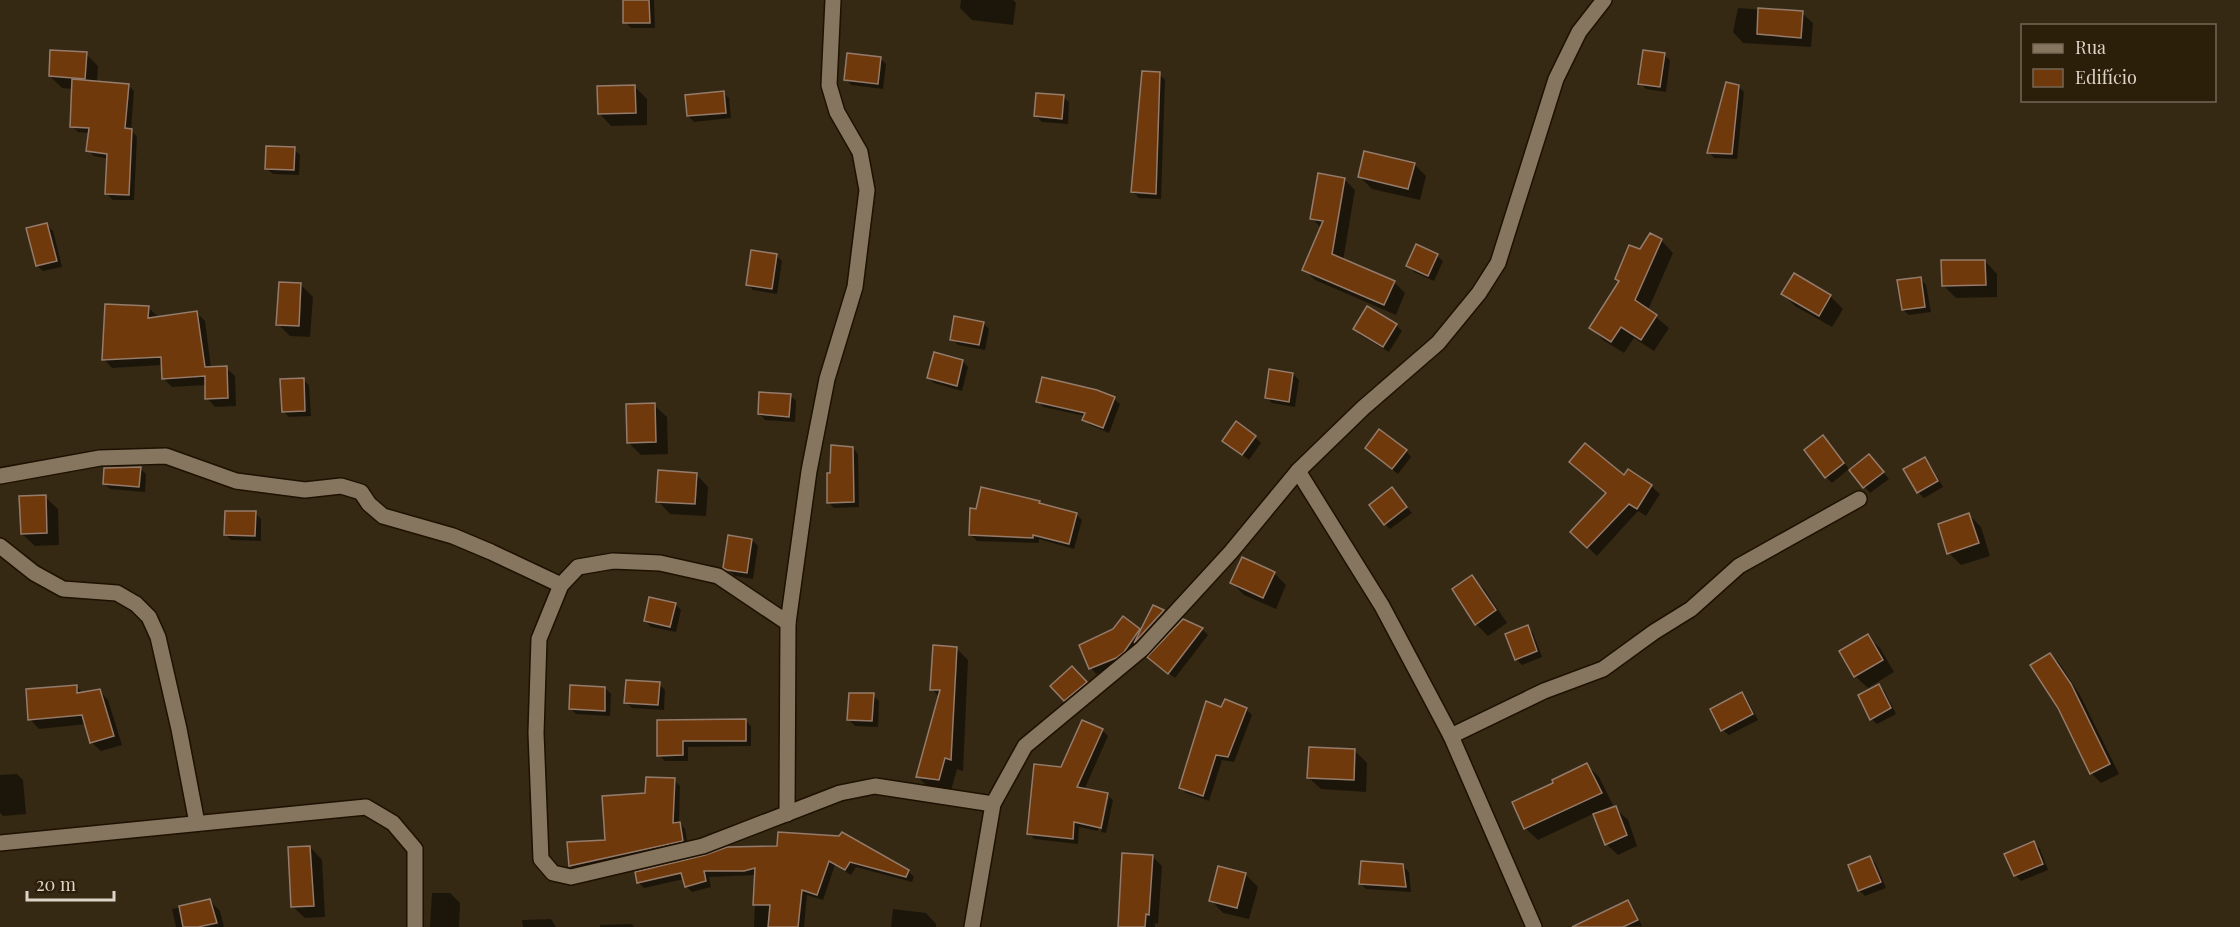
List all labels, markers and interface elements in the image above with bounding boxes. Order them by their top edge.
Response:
legend [2021,24,2216,102]
text: Rua [2075,35,2106,59]
text: Edifício [2075,65,2137,89]
scale bar [27,864,114,902]
text: 20 m [36,872,76,896]

